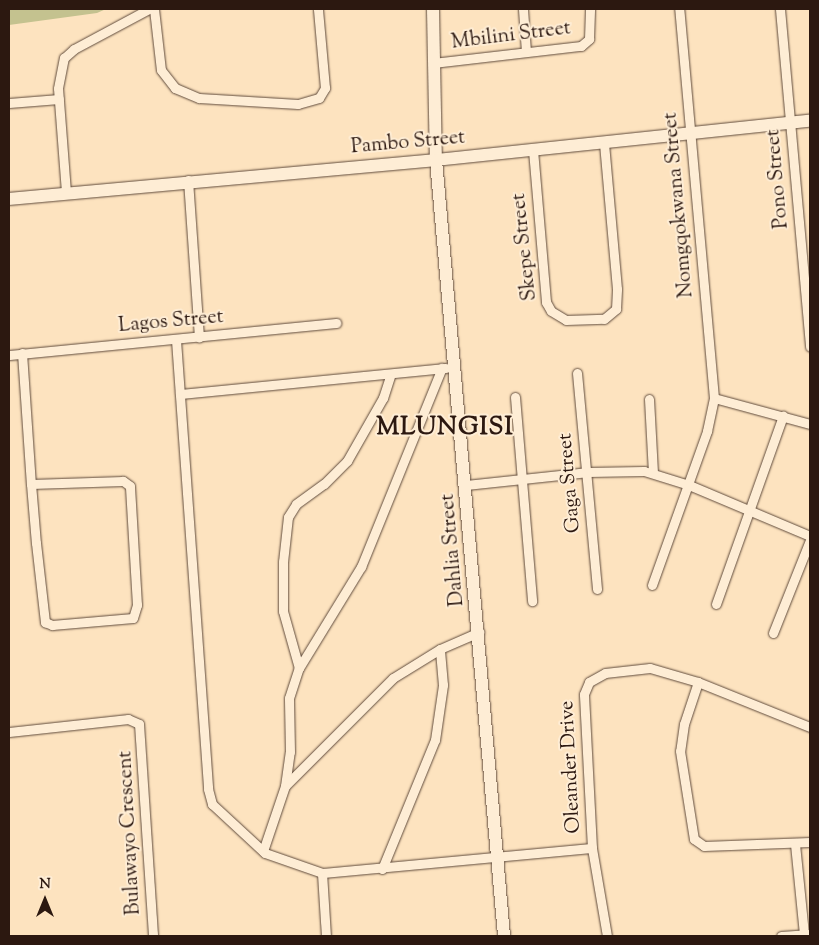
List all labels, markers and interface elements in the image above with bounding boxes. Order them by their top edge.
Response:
street label: Mbilini Street [450,17,572,55]
street label: Nomgqokwana Street [659,111,699,299]
street label: Pambo Street [350,126,466,160]
street label: Pono Street [762,128,794,230]
street label: Skepe Street [507,192,543,302]
street label: Lagos Street [117,305,225,339]
district label: MLUNGISI [375,413,515,443]
street label: Gaga Street [554,432,586,534]
street label: Dahlia Street [436,493,470,607]
street label: Oleander Drive [556,700,586,834]
street label: Bulawayo Crescent [114,750,146,916]
north arrow [20,875,70,925]
text: N [39,875,51,895]

